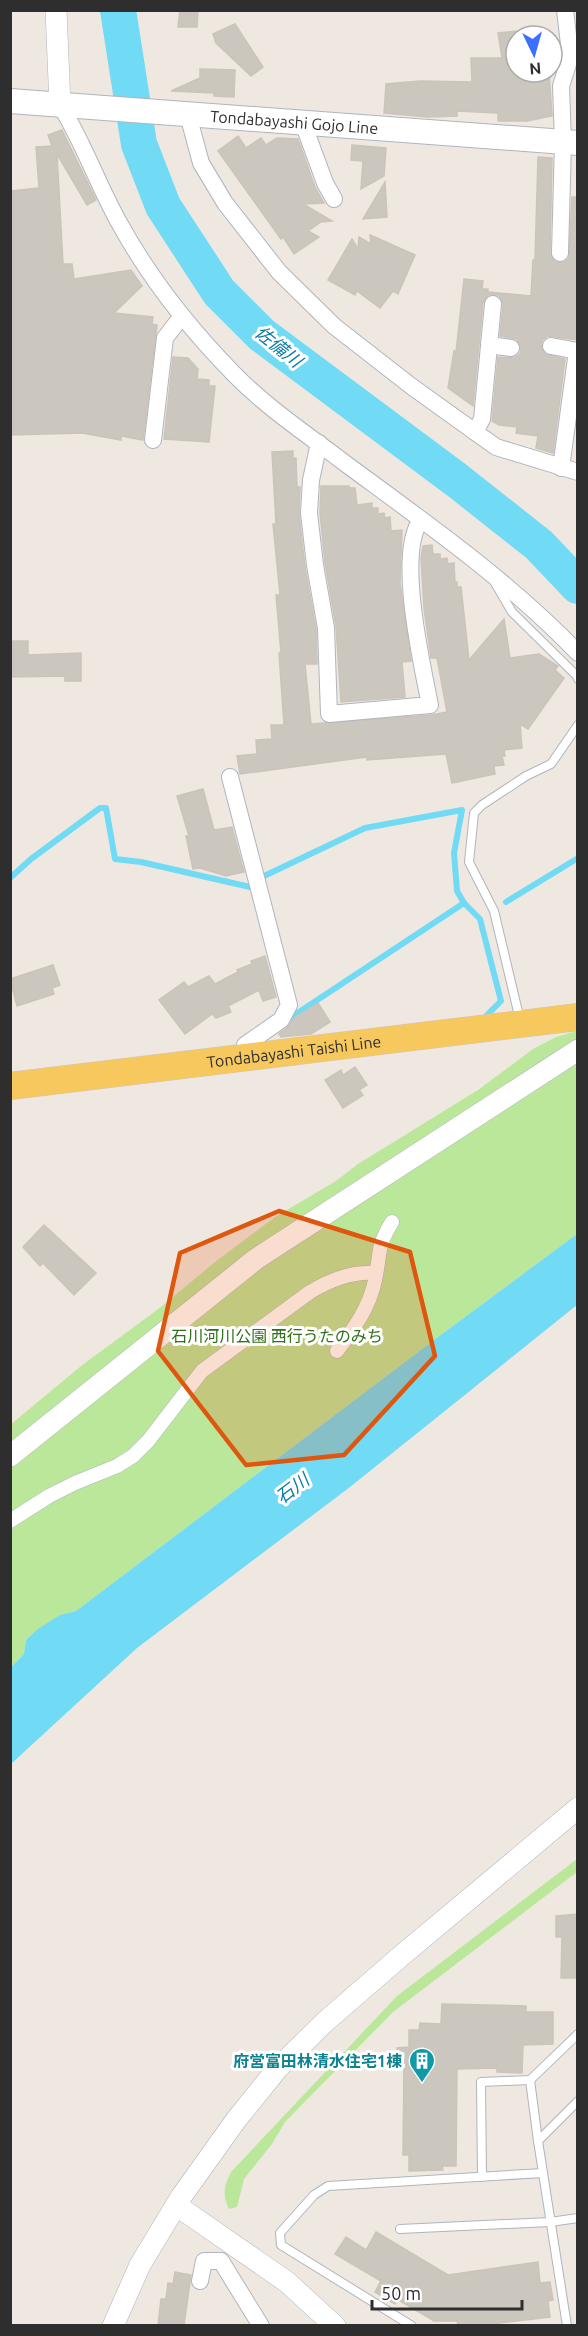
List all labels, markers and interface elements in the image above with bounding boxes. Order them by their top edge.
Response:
north arrow [504,24,564,84]
text: N [529,59,542,78]
street label: Tondabayashi Gojo Line [210,107,379,137]
water label: 佐備川 [252,321,308,372]
street label: Tondabayashi Taishi Line [206,1032,382,1071]
park label: 石川河川公園 西行うたのみち [171,1327,383,1345]
water label: 石川 [272,1468,314,1507]
building icon: 府営富田林清水住宅1棟 [407,2046,437,2084]
place label: 府営富田林清水住宅1棟 [233,2052,402,2070]
scale bar [372,2273,522,2311]
text: 50 m [381,2283,421,2303]

